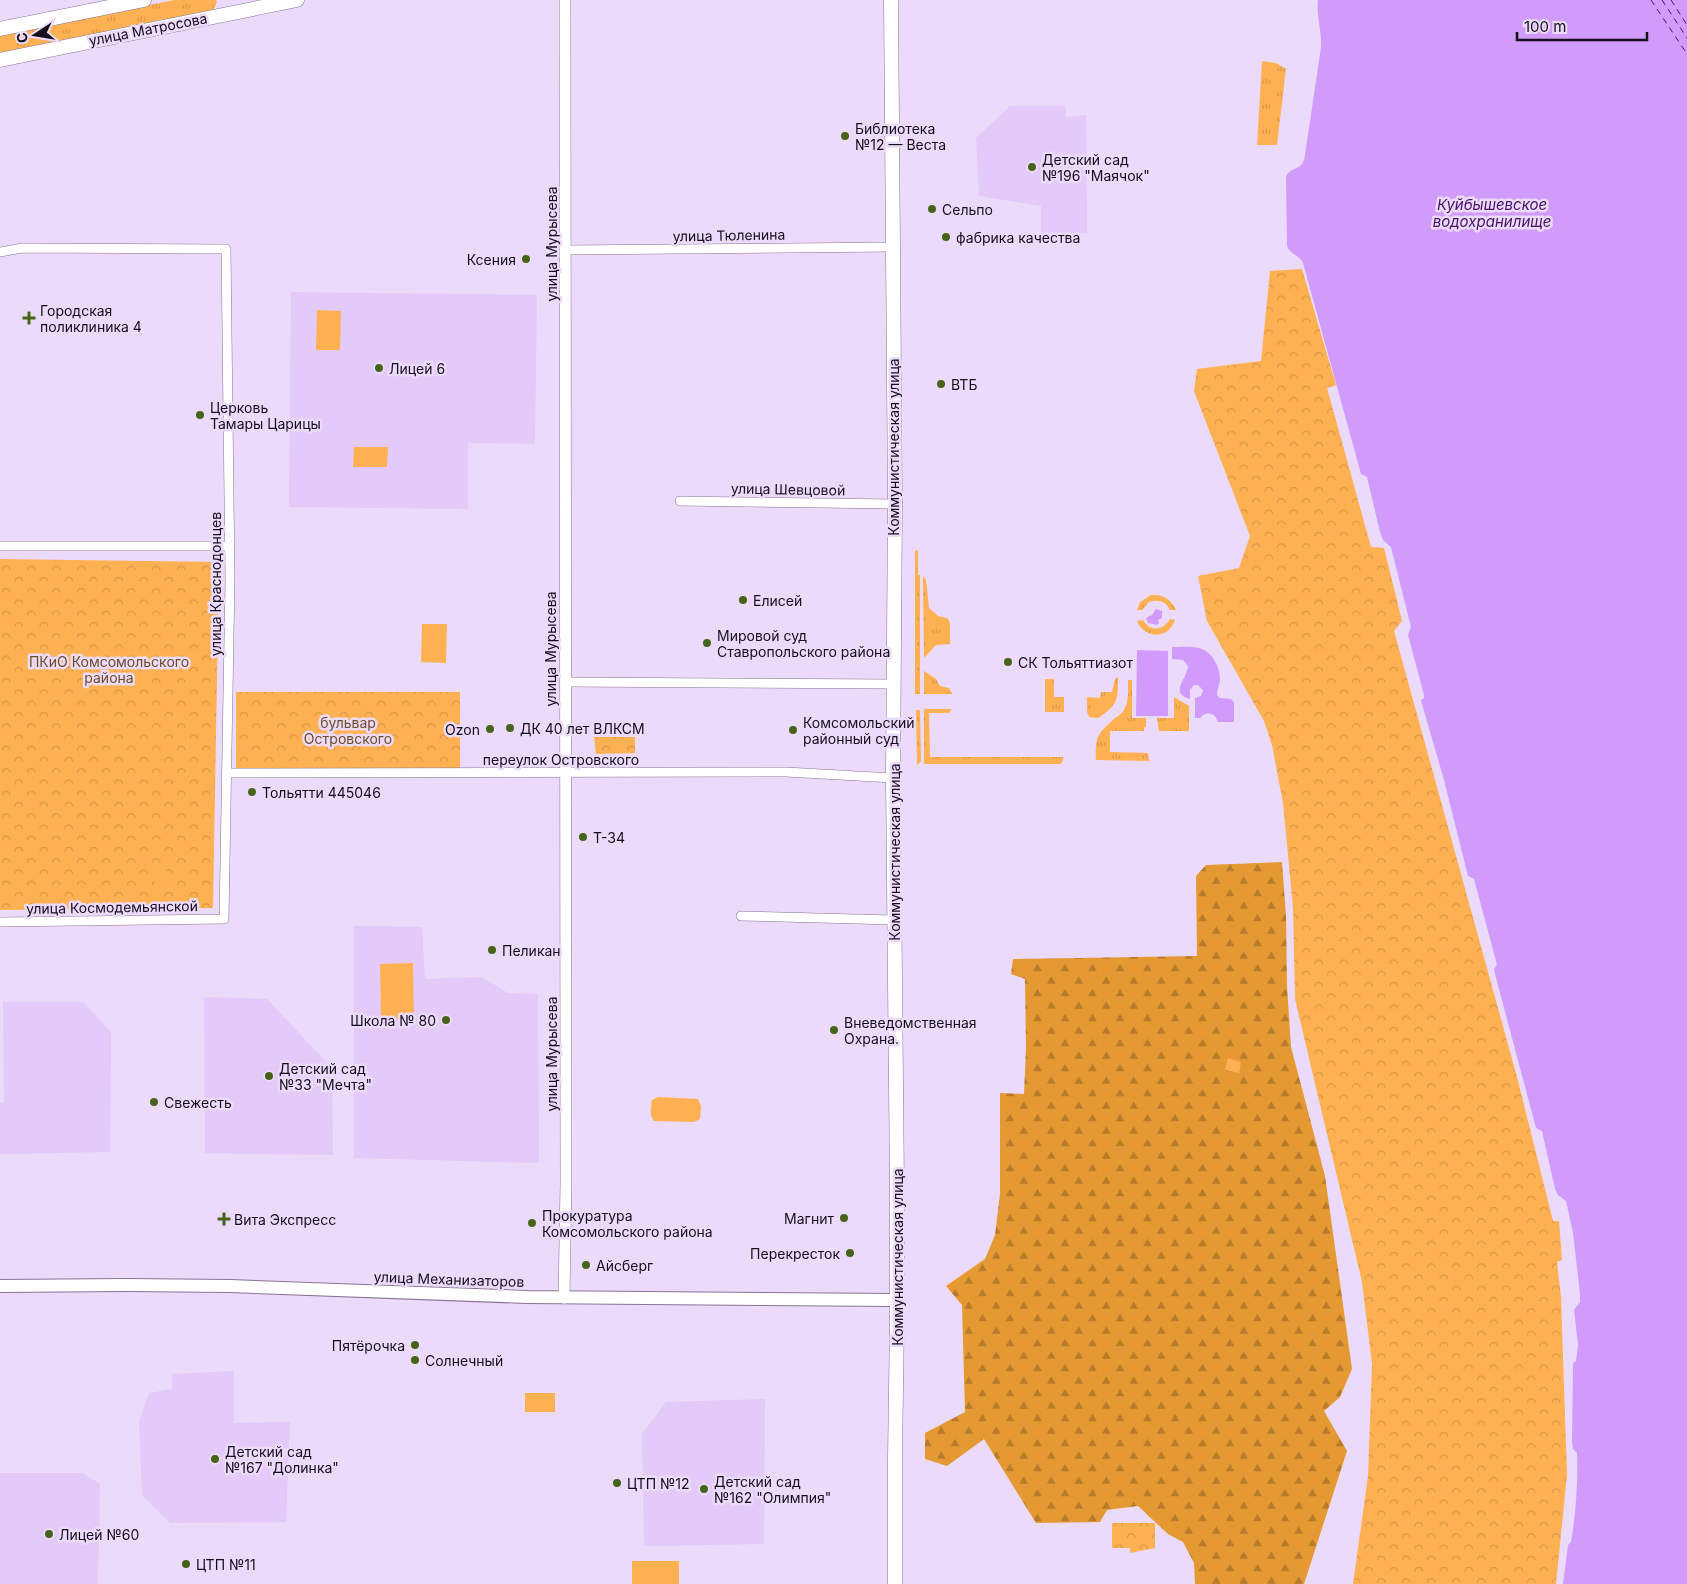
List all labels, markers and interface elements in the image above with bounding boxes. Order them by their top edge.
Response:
street label: улица Матросова [87,9,209,49]
north arrow [10,10,60,60]
scale bar [1517,10,1647,42]
text: 100 m [1524,17,1566,36]
text: С [12,31,31,45]
place label: Библиотека №12 — Веста [855,120,946,153]
marker: Библиотека №12 — Веста [839,130,851,142]
place label: Детский сад №196 "Маячок" [1042,151,1150,184]
marker: Детский сад №196 "Маячок" [1026,161,1038,173]
street label: улица Мурысева [543,186,560,302]
water label: Куйбышевское водохранилище [1433,195,1551,231]
place label: Сельпо [942,201,993,218]
marker: Сельпо [926,203,938,215]
street label: улица Тюленина [673,226,785,244]
place label: фабрика качества [956,229,1080,246]
marker: фабрика качества [940,231,952,243]
place label: Ксения [467,251,516,268]
marker: Ксения [520,253,532,265]
place label: Городская поликлиника 4 [40,302,142,335]
marker: Городская поликлиника 4 [22,311,36,325]
street label: Коммунистическая улица [885,358,902,536]
place label: Лицей 6 [389,360,445,377]
marker: Лицей 6 [373,362,385,374]
place label: ВТБ [951,376,977,393]
marker: ВТБ [935,378,947,390]
place label: Церковь Тамары Царицы [210,399,321,432]
marker: Церковь Тамары Царицы [194,409,206,421]
street label: улица Шевцовой [731,480,845,498]
street label: улица Краснодонцев [207,512,224,656]
street label: улица Мурысева [542,591,559,707]
place label: Елисей [753,592,802,609]
marker: Елисей [737,594,749,606]
place label: Мировой суд Ставропольского района [717,627,890,660]
marker: Мировой суд Ставропольского района [701,637,713,649]
park label: ПКиО Комсомольского района [29,653,189,686]
place label: СК Тольяттиазот [1018,654,1133,671]
marker: СК Тольяттиазот [1002,656,1014,668]
park label: бульвар Островского [304,714,392,747]
place label: Комсомольский районный суд [803,714,915,747]
place label: ДК 40 лет ВЛКСМ [520,720,645,737]
place label: Ozon [445,721,480,738]
marker: ДК 40 лет ВЛКСМ [504,722,516,734]
marker: Ozon [484,723,496,735]
marker: Комсомольский районный суд [787,724,799,736]
street label: переулок Островского [483,751,639,768]
street label: Коммунистическая улица [886,763,903,941]
place label: Тольятти 445046 [262,784,381,801]
marker: Тольятти 445046 [246,786,258,798]
place label: Т-34 [593,829,625,846]
marker: Т-34 [577,831,589,843]
street label: улица Космодемьянской [26,897,198,917]
place label: Пеликан [502,942,561,959]
marker: Пеликан [486,944,498,956]
street label: улица Мурысева [543,996,560,1112]
place label: Школа № 80 [350,1012,436,1029]
marker: Школа № 80 [440,1014,452,1026]
place label: Вневедомственная Охрана. [844,1014,977,1047]
marker: Вневедомственная Охрана. [828,1024,840,1036]
place label: Детский сад №33 "Мечта" [279,1060,372,1093]
marker: Детский сад №33 "Мечта" [263,1070,275,1082]
place label: Свежесть [164,1094,232,1111]
marker: Свежесть [148,1096,160,1108]
street label: Коммунистическая улица [889,1168,906,1346]
place label: Прокуратура Комсомольского района [542,1207,713,1240]
place label: Магнит [784,1210,834,1227]
place label: Вита Экспресс [234,1211,336,1228]
marker: Магнит [838,1212,850,1224]
marker: Вита Экспресс [218,1213,230,1225]
marker: Прокуратура Комсомольского района [526,1217,538,1229]
place label: Перекресток [750,1245,840,1262]
marker: Перекресток [844,1247,856,1259]
place label: Айсберг [596,1257,653,1274]
marker: Айсберг [580,1259,592,1271]
street label: улица Механизаторов [373,1268,525,1290]
place label: Пятёрочка [332,1337,405,1354]
marker: Пятёрочка [409,1339,421,1351]
place label: Солнечный [425,1352,503,1369]
marker: Солнечный [409,1354,421,1366]
place label: Детский сад №167 "Долинка" [225,1443,339,1476]
marker: Детский сад №167 "Долинка" [209,1453,221,1465]
place label: Детский сад №162 "Олимпия" [714,1473,831,1506]
place label: ЦТП №12 [627,1475,690,1492]
marker: ЦТП №12 [611,1477,623,1489]
marker: Детский сад №162 "Олимпия" [698,1483,710,1495]
place label: Лицей №60 [59,1526,139,1543]
marker: Лицей №60 [43,1528,55,1540]
place label: ЦТП №11 [196,1556,256,1573]
marker: ЦТП №11 [180,1558,192,1570]

